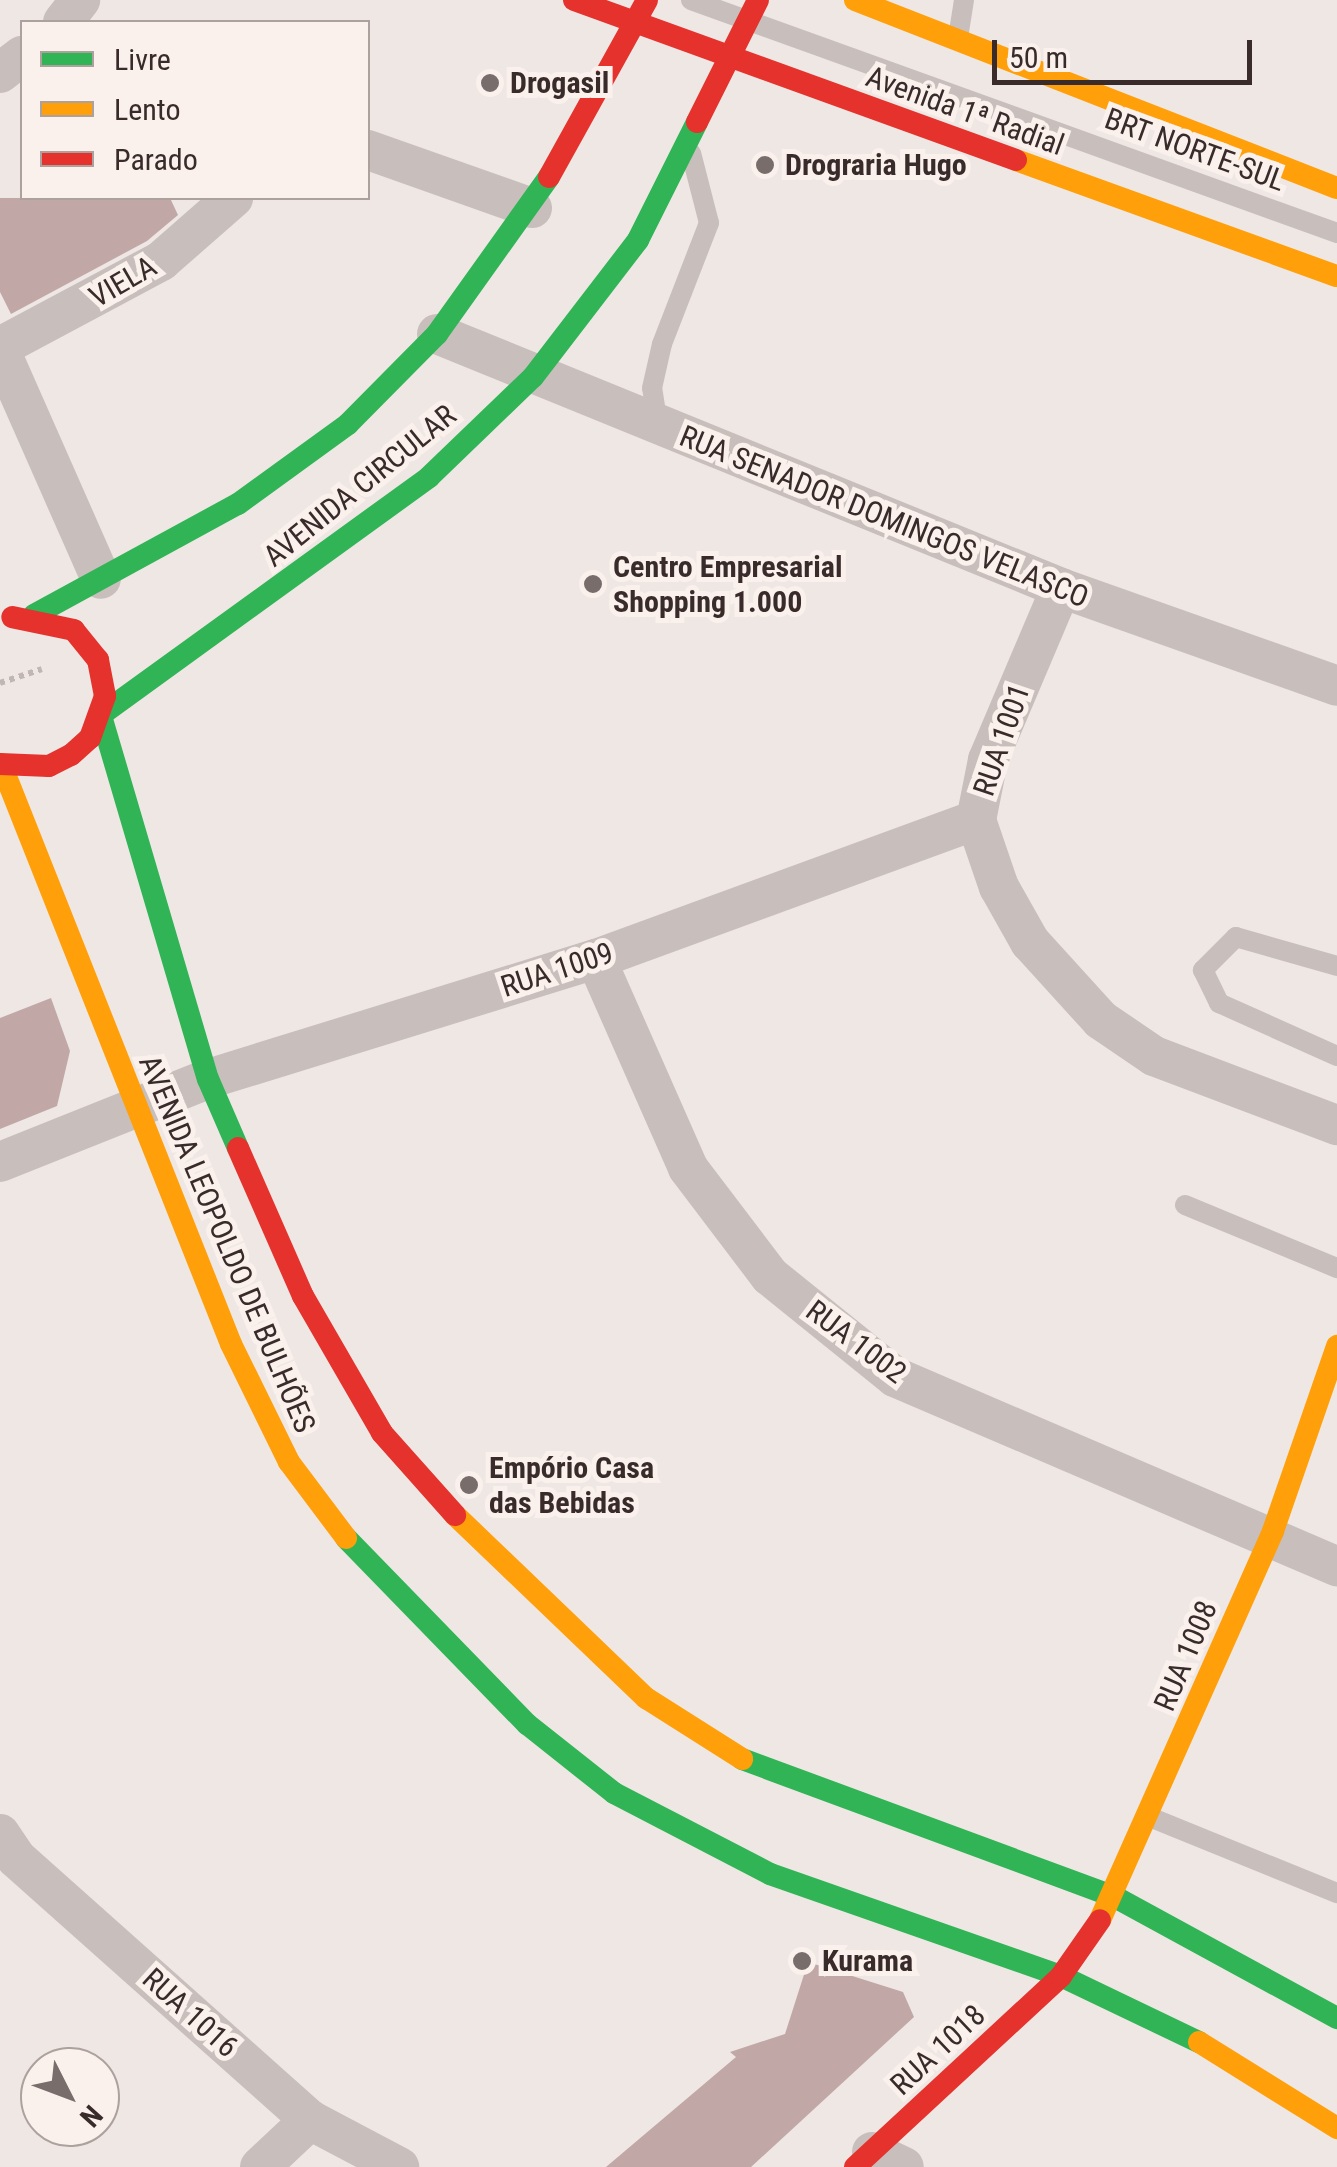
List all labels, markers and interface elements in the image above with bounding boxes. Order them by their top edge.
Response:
legend [20,20,370,200]
scale bar [997,20,1257,82]
text: 50 m [1009,40,1068,75]
text: Livre [114,42,171,77]
street label: Avenida 1ª Radial [861,59,1069,163]
place label: Drogasil [510,65,609,101]
marker: Drogasil [479,72,501,94]
text: Lento [114,92,181,127]
street label: BRT NORTE-SUL [1100,101,1290,199]
text: Parado [114,142,198,177]
place label: Drograria Hugo [785,147,967,183]
marker: Drograria Hugo [754,154,776,176]
street label: VIELA [83,249,163,315]
street label: AVENIDA CIRCULAR [257,397,463,575]
street label: RUA SENADOR DOMINGOS VELASCO [674,418,1094,616]
place label: Centro Empresarial Shopping 1.000 [613,549,842,620]
marker: Centro Empresarial Shopping 1.000 [582,573,604,595]
street label: RUA 1001 [966,679,1038,801]
street label: RUA 1009 [496,935,618,1005]
street label: AVENIDA LEOPOLDO DE BULHÕES [131,1050,323,1438]
street label: RUA 1002 [799,1293,913,1391]
place label: Empório Casa das Bebidas [489,1450,654,1520]
marker: Empório Casa das Bebidas [458,1474,480,1496]
street label: RUA 1008 [1147,1596,1225,1716]
place label: Kurama [822,1943,913,1979]
marker: Kurama [791,1950,813,1972]
street label: RUA 1016 [135,1961,245,2065]
street label: RUA 1018 [883,1997,993,2103]
north arrow [20,2047,120,2147]
text: N [73,2099,109,2133]

